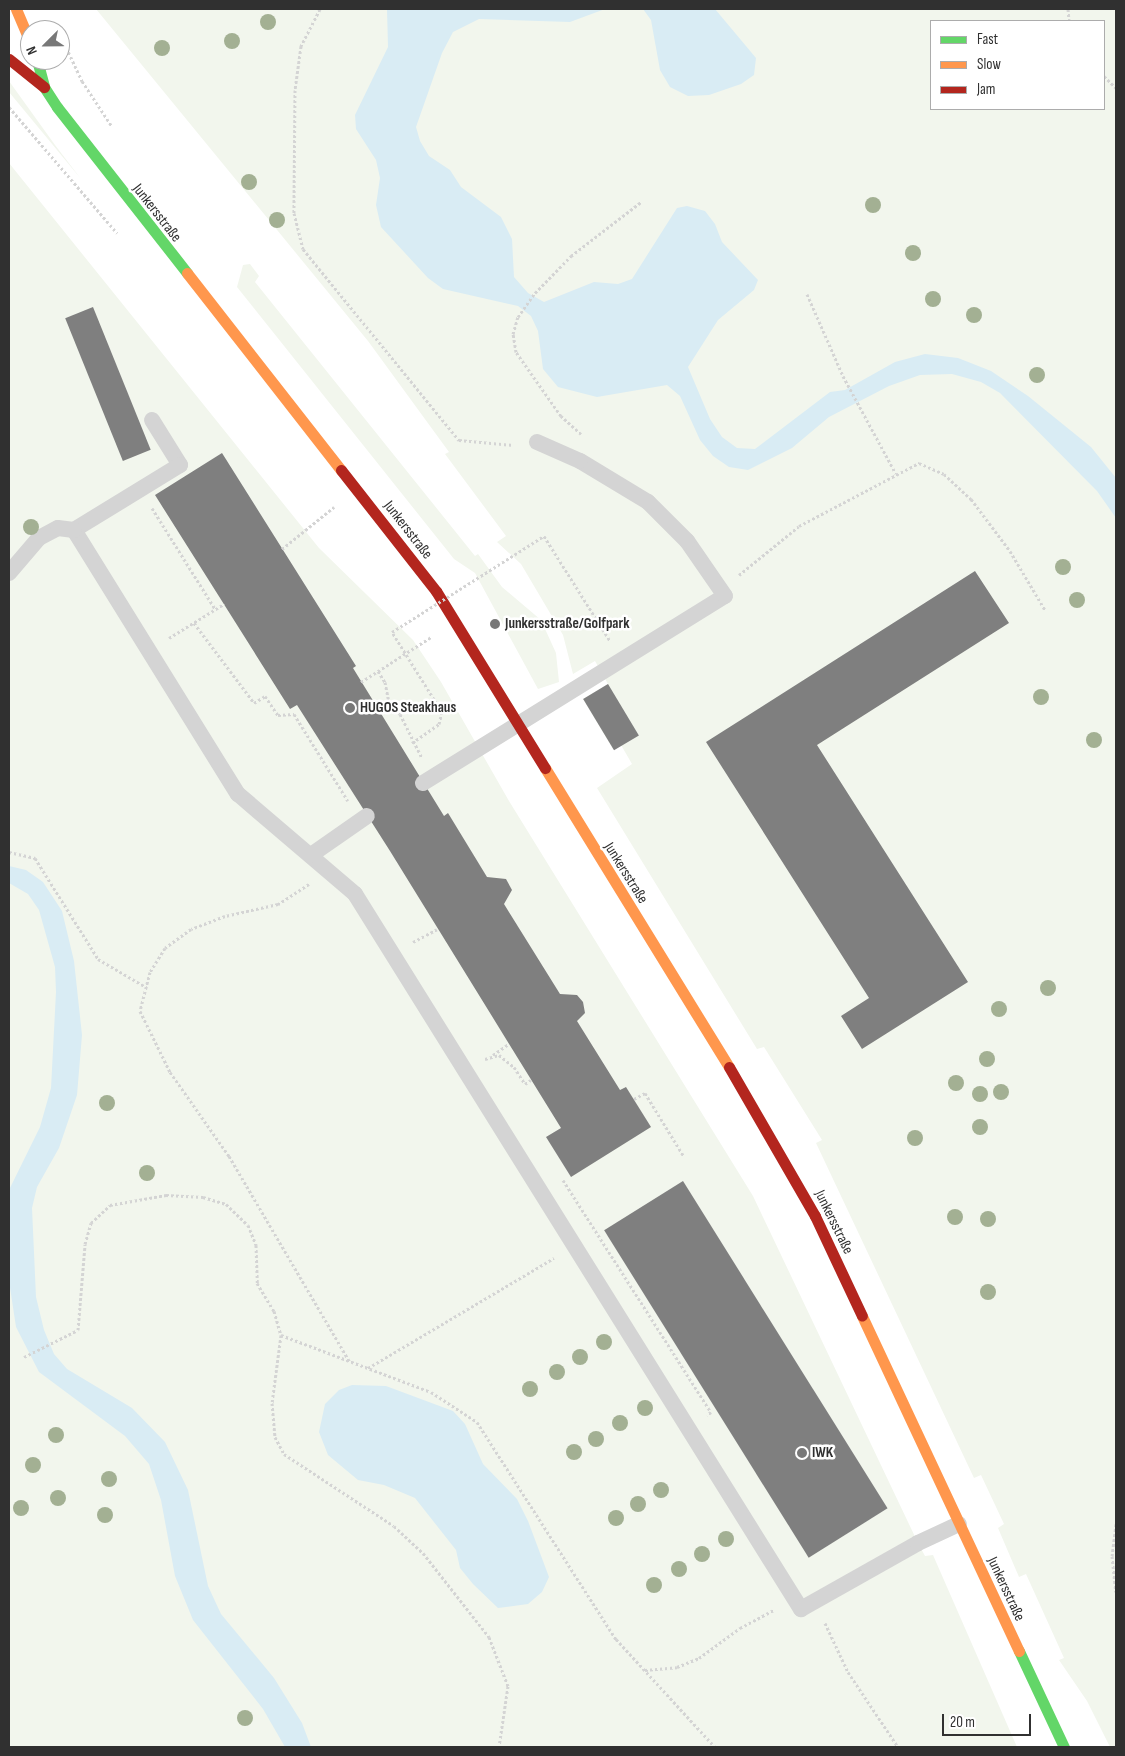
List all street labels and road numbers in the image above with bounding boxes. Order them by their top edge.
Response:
street label: Junkersstraße [129,180,185,246]
street label: Junkersstraße [380,497,436,563]
street label: Junkersstraße [600,839,652,907]
street label: Junkersstraße [811,1187,857,1257]
street label: Junkersstraße [983,1554,1029,1624]

